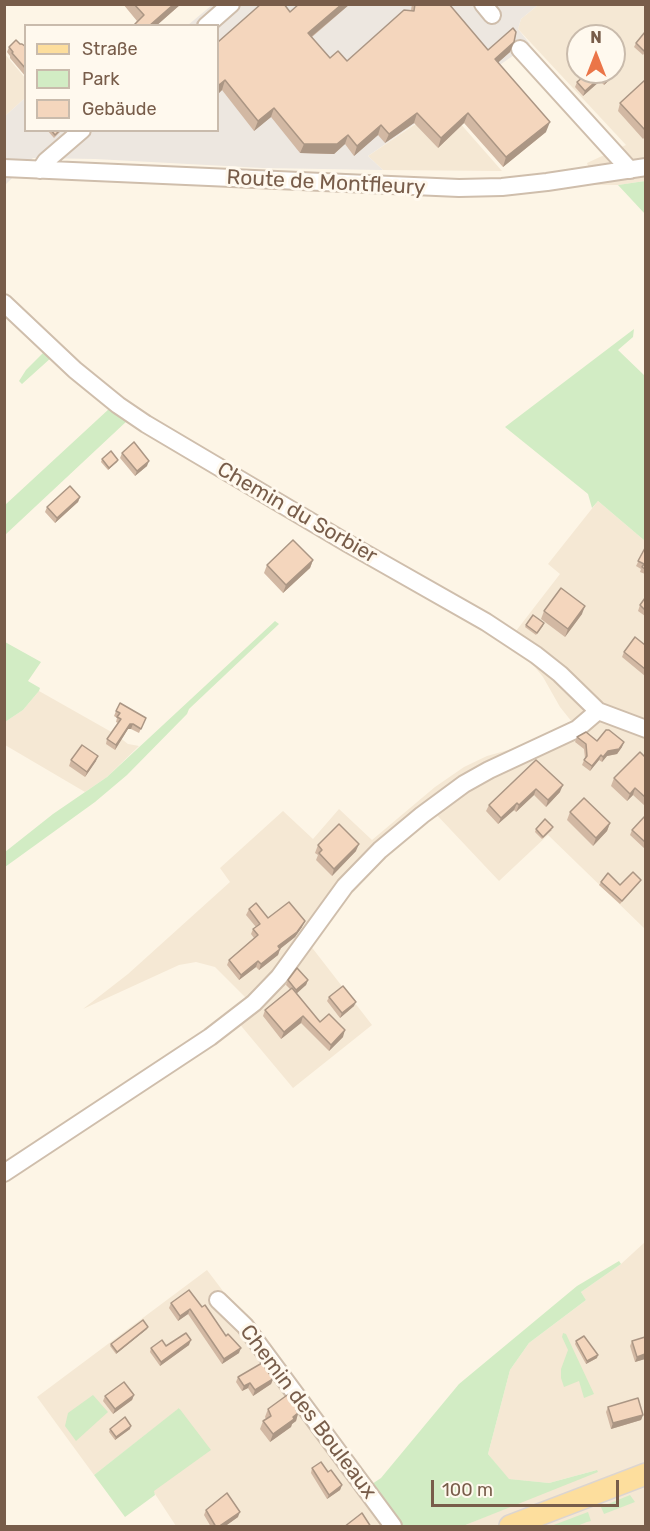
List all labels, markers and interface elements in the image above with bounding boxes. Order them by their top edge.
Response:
legend [24,24,219,132]
north arrow [566,24,626,84]
text: N [590,28,602,47]
text: Straße [82,38,138,60]
text: Park [82,68,119,90]
text: Gebäude [82,98,157,120]
street label: Route de Montfleury [226,165,426,201]
street label: Chemin du Sorbier [212,457,382,569]
street label: Chemin des Bouleaux [234,1320,382,1504]
scale bar [434,1468,622,1506]
text: 100 m [442,1479,493,1501]

